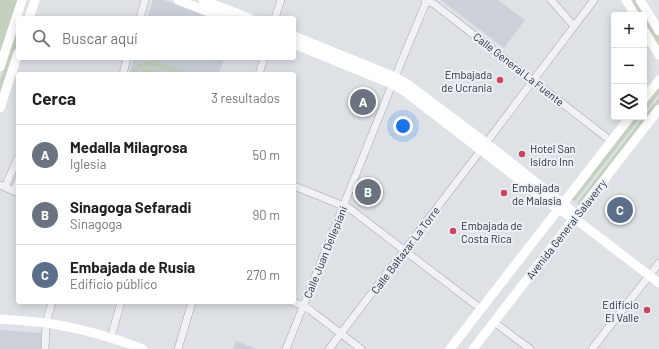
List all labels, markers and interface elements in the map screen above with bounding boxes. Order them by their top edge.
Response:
map controls [611,12,647,120]
button: + [611,12,647,48]
search box [16,16,296,60]
icon: search [30,27,52,49]
text: Buscar aquí [62,29,138,47]
street label: Calle General La Fuente [471,30,567,109]
button: − [611,48,647,84]
place label: Embajada de Ucrania [441,68,492,94]
marker: Embajada de Ucrania [495,75,505,85]
button: layers [611,84,647,120]
pin: A [350,87,376,117]
text: Cerca [32,88,76,108]
text: 3 resultados [211,90,280,106]
your location [393,116,413,136]
text: Medalla Milagrosa [70,138,187,156]
place label: Hotel San Isidro Inn [530,142,576,168]
text: A [41,147,49,163]
text: 50 m [253,147,280,163]
marker: Hotel San Isidro Inn [517,149,527,159]
text: Iglesia [70,156,106,172]
pin: B [355,177,381,207]
street label: Avenida General Salaverry [523,177,609,281]
place label: Embajada de Malasia [512,181,561,207]
marker: Embajada de Malasia [499,188,509,198]
pin: C [607,195,633,225]
text: Sinagoga Sefaradi [70,198,191,216]
street label: Calle Juan Dellepiani [301,204,349,300]
street label: Calle Baltazar La Torre [368,204,442,296]
text: B [41,207,49,223]
text: 90 m [253,207,280,223]
text: Sinagoga [70,216,122,232]
place label: Embajada de Costa Rica [461,219,523,245]
marker: Embajada de Costa Rica [448,226,458,236]
text: Embajada de Rusia [70,258,195,276]
text: C [41,267,49,283]
text: 270 m [246,267,280,283]
text: Edificio público [70,276,157,292]
place label: Edificio El Valle [602,298,639,324]
marker: Edificio El Valle [642,305,652,315]

